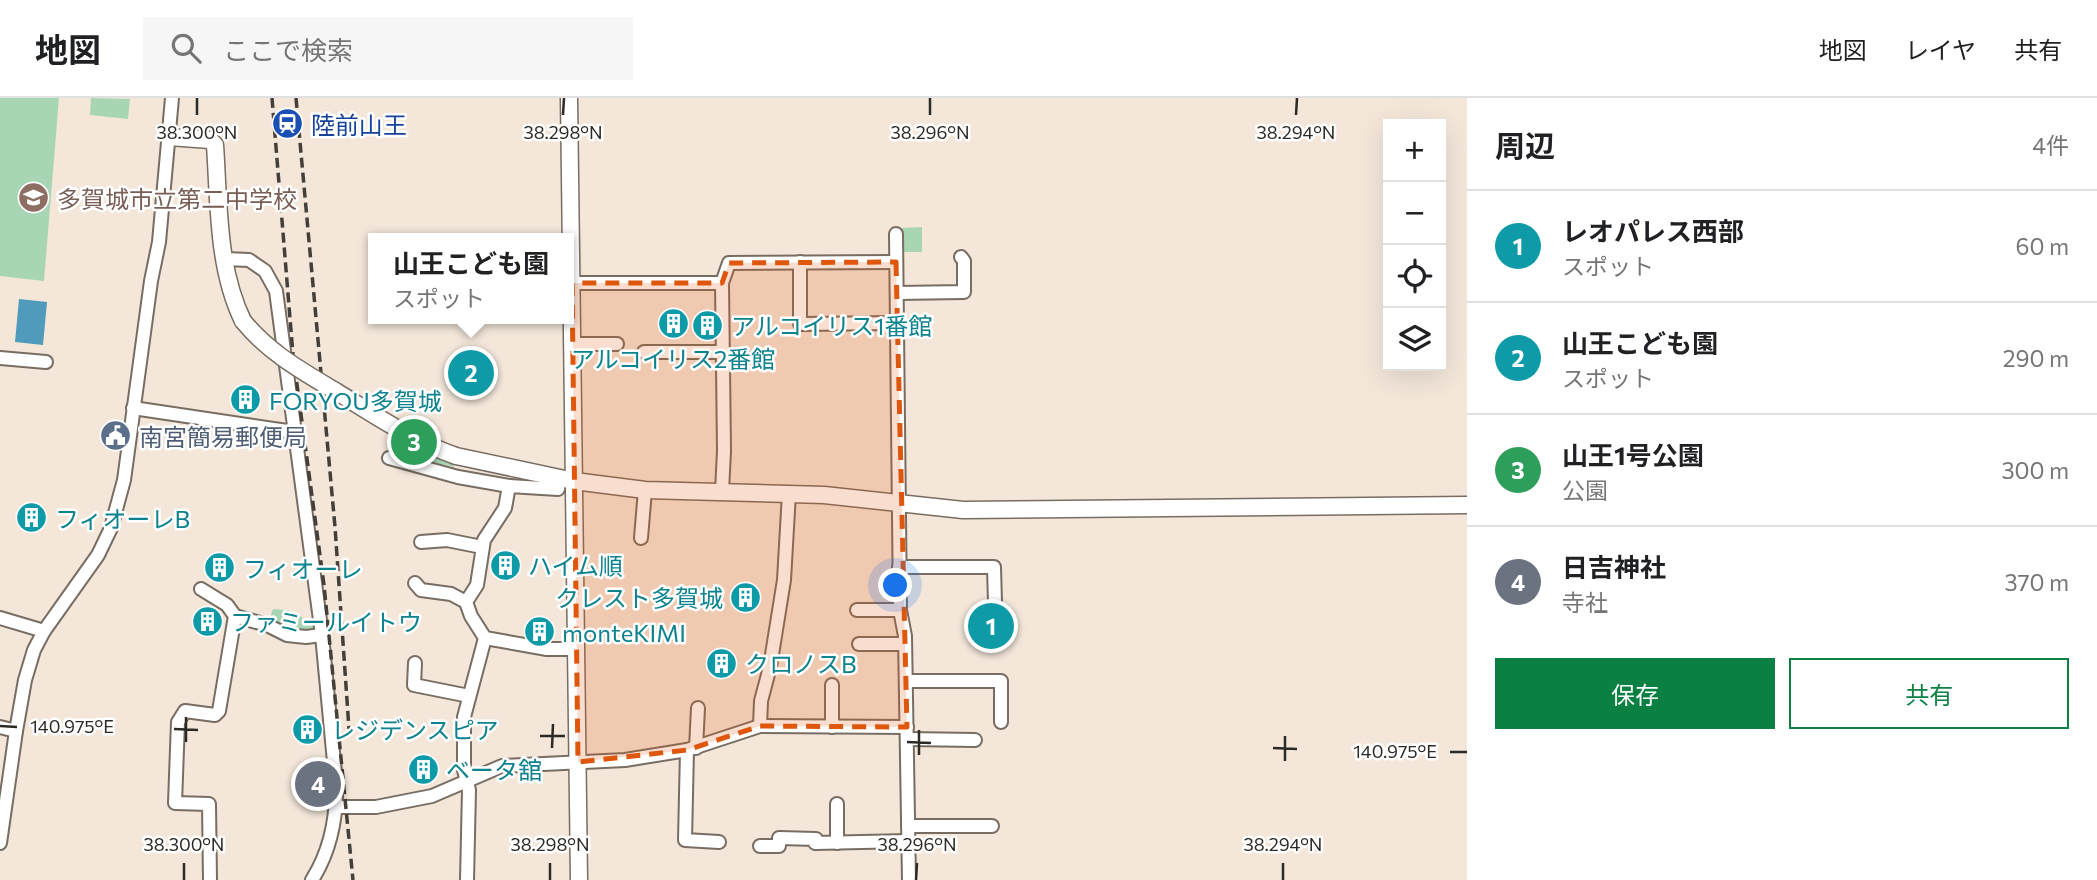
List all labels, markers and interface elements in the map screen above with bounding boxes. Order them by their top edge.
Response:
search box [143,17,633,80]
text: 地図 [35,28,101,69]
icon: search [167,29,205,67]
text: ここで検索 [223,34,353,65]
text: 地図 [1819,35,1867,64]
text: レイヤ [1905,35,1976,64]
text: 共有 [2014,35,2062,64]
station icon: 陸前山王 [271,107,305,141]
place label: 陸前山王 [311,110,407,139]
map controls [1383,119,1446,371]
button: + [1383,119,1446,182]
text: 38.300°N [157,121,237,143]
text: 38.298°N [524,121,602,143]
text: 38.296°N [891,121,969,143]
text: 38.294°N [1257,121,1335,143]
text: 周辺 [1495,126,1555,163]
text: 4件 [2032,131,2069,159]
school or university icon: 多賀城市立第二中学校 [17,181,51,215]
button: − [1383,182,1446,245]
place label: 多賀城市立第二中学校 [57,184,297,213]
text: レオパレス西部 [1562,215,1744,246]
text: 1 [1513,232,1523,260]
text: 60 m [2016,232,2069,260]
popup [368,233,574,324]
button: locate [1383,245,1446,308]
text: 山王こども園 [393,247,549,278]
text: スポット [1562,252,1654,280]
text: スポット [393,284,485,312]
building icon: アルコイリス2番館 [656,307,690,341]
building icon: アルコイリス1番館 [691,308,725,342]
button: layers [1383,308,1446,371]
place label: アルコイリス1番館 [731,311,933,340]
text: 山王こども園 [1562,327,1718,358]
place label: アルコイリス2番館 [571,344,775,373]
text: 2 [1511,344,1525,372]
text: 290 m [2003,344,2069,372]
pin: 2 [448,347,494,399]
text: スポット [1562,364,1654,392]
building icon: FORYOU多賀城 [229,383,263,417]
place label: FORYOU多賀城 [269,386,442,415]
pin: 3 [391,416,437,468]
public building icon: 南宮簡易郵便局 [99,419,133,453]
place label: 南宮簡易郵便局 [139,422,307,451]
text: 山王1号公園 [1562,439,1704,470]
text: 3 [1511,456,1525,484]
text: 300 m [2001,456,2069,484]
text: 公園 [1562,476,1608,504]
building icon: フィオーレB [15,501,49,535]
place label: フィオーレB [55,504,190,533]
building icon: ハイム順 [488,548,522,582]
building icon: フィオーレ [203,551,237,585]
place label: ハイム順 [528,551,623,580]
text: 日吉神社 [1562,551,1666,582]
place label: フィオーレ [243,554,363,583]
your location [878,568,912,602]
text: 4 [1511,568,1525,596]
text: 370 m [2004,568,2069,596]
building icon: クレスト多賀城 [729,580,763,614]
place label: クレスト多賀城 [555,583,723,612]
text: 寺社 [1562,588,1608,616]
pin: 1 [968,600,1014,652]
building icon: ファミールイトウ [190,604,224,638]
place label: ファミールイトウ [230,607,422,636]
building icon: monteKIMI [522,615,556,649]
place label: monteKIMI [562,618,686,647]
building icon: クロノスB [705,646,739,680]
place label: クロノスB [745,649,857,678]
button: 保存 [1495,658,1775,729]
button: 共有 [1789,658,2069,729]
building icon: レジデンスピア [291,712,325,746]
text: 140.975°E [30,715,114,737]
place label: レジデンスピア [331,715,499,744]
text: 140.975°E [1353,740,1437,762]
building icon: ベータ舘 [406,752,440,786]
place label: ベータ舘 [446,755,542,784]
pin: 4 [295,758,341,810]
text: 38.300°N [144,833,224,855]
text: 38.298°N [511,833,589,855]
text: 38.296°N [878,833,956,855]
text: 38.294°N [1244,833,1322,855]

